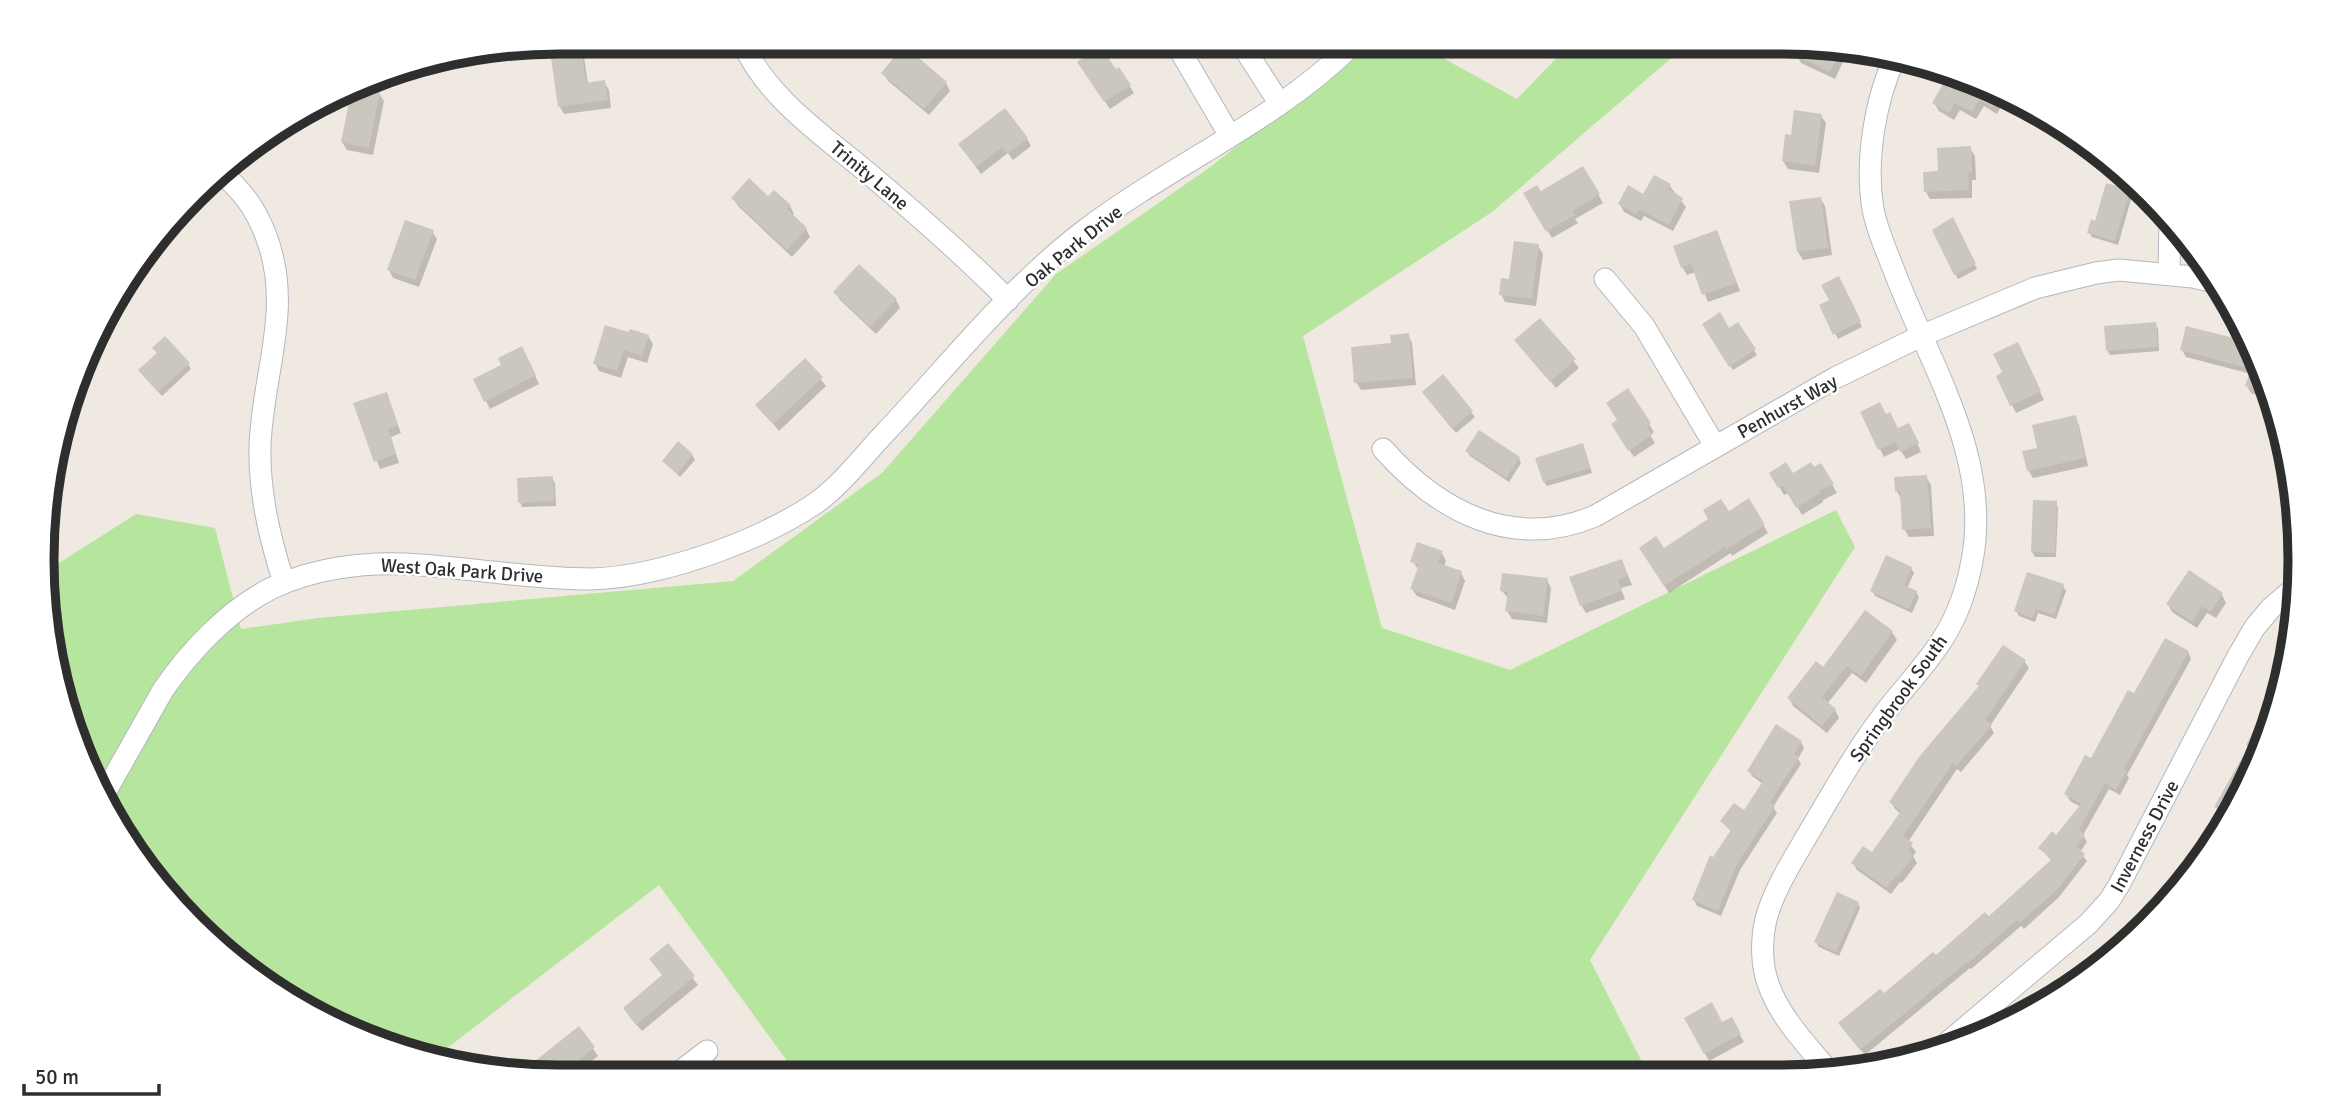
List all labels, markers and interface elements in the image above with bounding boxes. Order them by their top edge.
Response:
street label: Trinity Lane [825,136,914,216]
street label: Oak Park Drive [1020,200,1127,293]
street label: Penhurst Way [1733,369,1842,444]
street label: West Oak Park Drive [380,553,544,589]
street label: Springbrook South [1845,630,1953,767]
street label: Inverness Drive [2105,776,2185,897]
scale bar [24,1052,159,1096]
text: 50 m [35,1064,79,1090]

